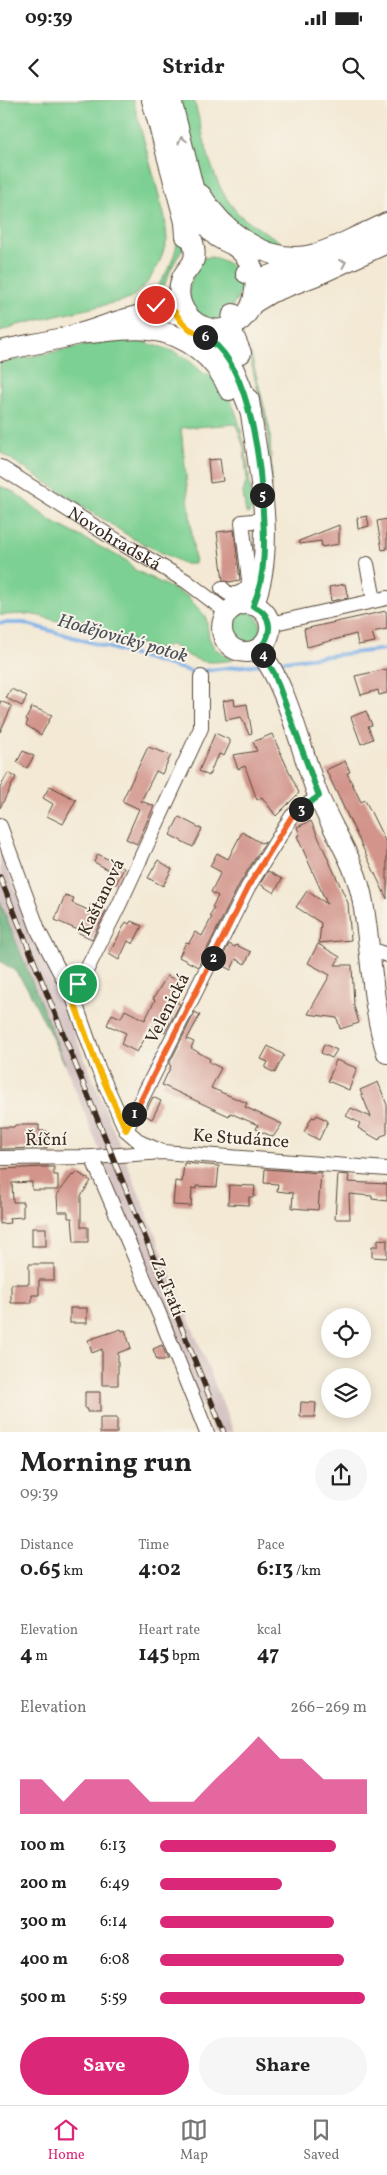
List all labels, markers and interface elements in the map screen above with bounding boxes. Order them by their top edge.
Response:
text: 09:39 [25,5,73,31]
text: Stridr [162,52,225,83]
icon: back [20,54,48,82]
icon: search [339,54,367,82]
one-way arrow [177,136,187,145]
one-way arrow [338,259,347,269]
pin [135,284,177,326]
icon: check [142,291,170,319]
pin: 6 [192,324,218,350]
text: 6 [202,328,209,347]
pin: 5 [250,482,274,508]
text: 5 [259,486,266,505]
street label: Novohradská [62,502,165,578]
water label: Hodějovický potok [54,608,191,670]
pin: 4 [250,642,276,668]
text: 4 [259,646,268,665]
pin: 3 [288,796,314,822]
text: 3 [298,800,305,819]
street label: Kaštanová [73,855,132,940]
pin: 2 [200,946,226,970]
text: 2 [210,949,217,968]
pin [57,963,99,1005]
street label: Velenická [140,969,197,1048]
icon: arrive [64,970,92,998]
pin: 1 [122,1102,146,1126]
text: 1 [132,1105,137,1124]
street label: Ke Studánce [192,1124,290,1155]
street label: Říční [25,1128,68,1153]
street label: Za Tratí [144,1255,190,1321]
map controls [321,1308,371,1418]
button: locate [321,1308,371,1358]
button: layers [321,1368,371,1418]
text: Morning run [20,1444,192,1483]
button: share [315,1449,367,1501]
text: 09:39 [20,1483,58,1505]
text: Distance [20,1536,74,1555]
text: Time [138,1536,169,1555]
text: Pace [257,1536,285,1555]
text: 0.65 [20,1555,61,1584]
text: 4:02 [138,1555,181,1584]
text: 6:13 [257,1555,293,1584]
text: km [61,1562,83,1581]
text: /km [293,1562,321,1581]
text: Elevation [20,1621,78,1640]
text: Heart rate [138,1621,200,1640]
text: kcal [257,1621,282,1640]
text: 4 [20,1640,33,1669]
text: 145 [138,1640,169,1669]
text: 47 [257,1640,279,1669]
text: m [33,1647,48,1666]
text: bpm [169,1647,200,1666]
text: Elevation [20,1697,87,1719]
text: 266–269 m [290,1697,367,1719]
text: 100 m [20,1835,65,1857]
text: 6:13 [100,1835,126,1857]
text: 200 m [20,1873,67,1895]
text: 6:49 [100,1873,129,1895]
text: 300 m [20,1911,66,1933]
text: 6:14 [100,1911,128,1933]
text: 400 m [20,1949,68,1971]
text: 6:08 [100,1949,130,1971]
text: 500 m [20,1987,66,2009]
text: 5:59 [100,1987,127,2009]
button: Save [20,2037,189,2095]
button: Share [199,2037,367,2095]
tab: Home [48,2116,85,2165]
tab: Map [180,2116,208,2165]
tab: Saved [303,2116,339,2165]

